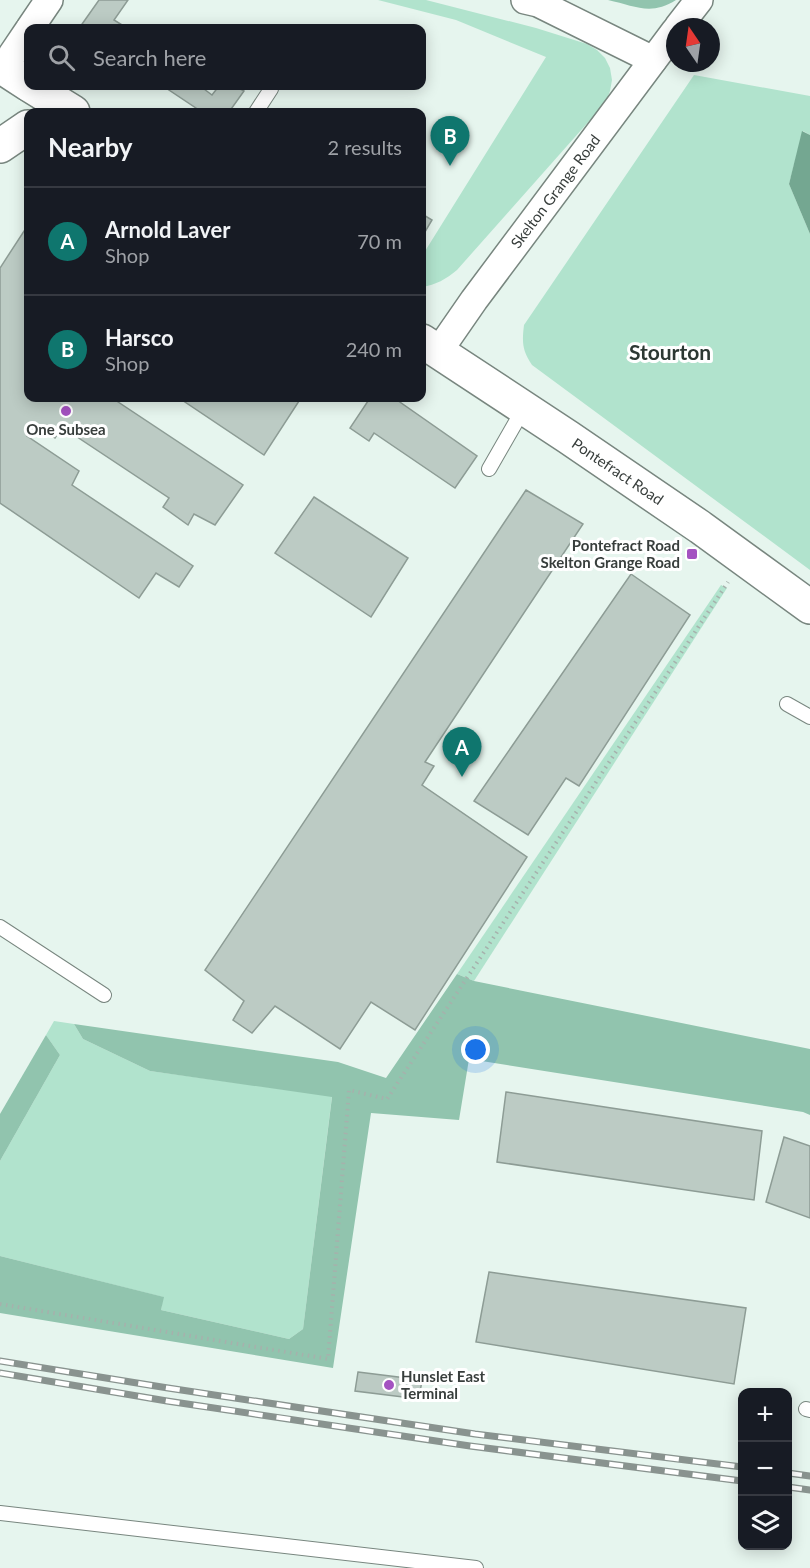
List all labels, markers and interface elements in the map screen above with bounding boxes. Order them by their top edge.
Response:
north arrow [666,18,720,72]
search box [24,24,426,90]
icon: search [45,41,78,74]
text: Search here [93,44,206,71]
pin: B [430,116,470,166]
text: Nearby [48,131,133,163]
street label: Skelton Grange Road [506,131,604,251]
text: 2 results [327,135,402,159]
text: Arnold Laver [105,216,230,243]
text: A [61,229,74,253]
text: 70 m [357,229,402,253]
text: Shop [105,243,149,267]
text: Harsco [105,324,174,351]
text: B [61,337,74,361]
text: 240 m [346,337,402,361]
district label: Stourton [629,339,711,364]
text: Shop [105,351,149,375]
marker: One Subsea [59,404,73,418]
place label: One Subsea [26,420,106,438]
street label: Pontefract Road [569,434,667,508]
place label: Pontefract Road Skelton Grange Road [541,536,680,571]
marker: Pontefract Road Skelton Grange Road [685,547,699,561]
pin: A [442,728,482,777]
your location [461,1035,490,1064]
place label: Hunslet East Terminal [401,1367,486,1402]
marker: Hunslet East Terminal [382,1378,396,1392]
map controls [738,1388,792,1550]
button: + [738,1388,792,1442]
button: − [738,1442,792,1496]
button: layers [738,1496,792,1550]

